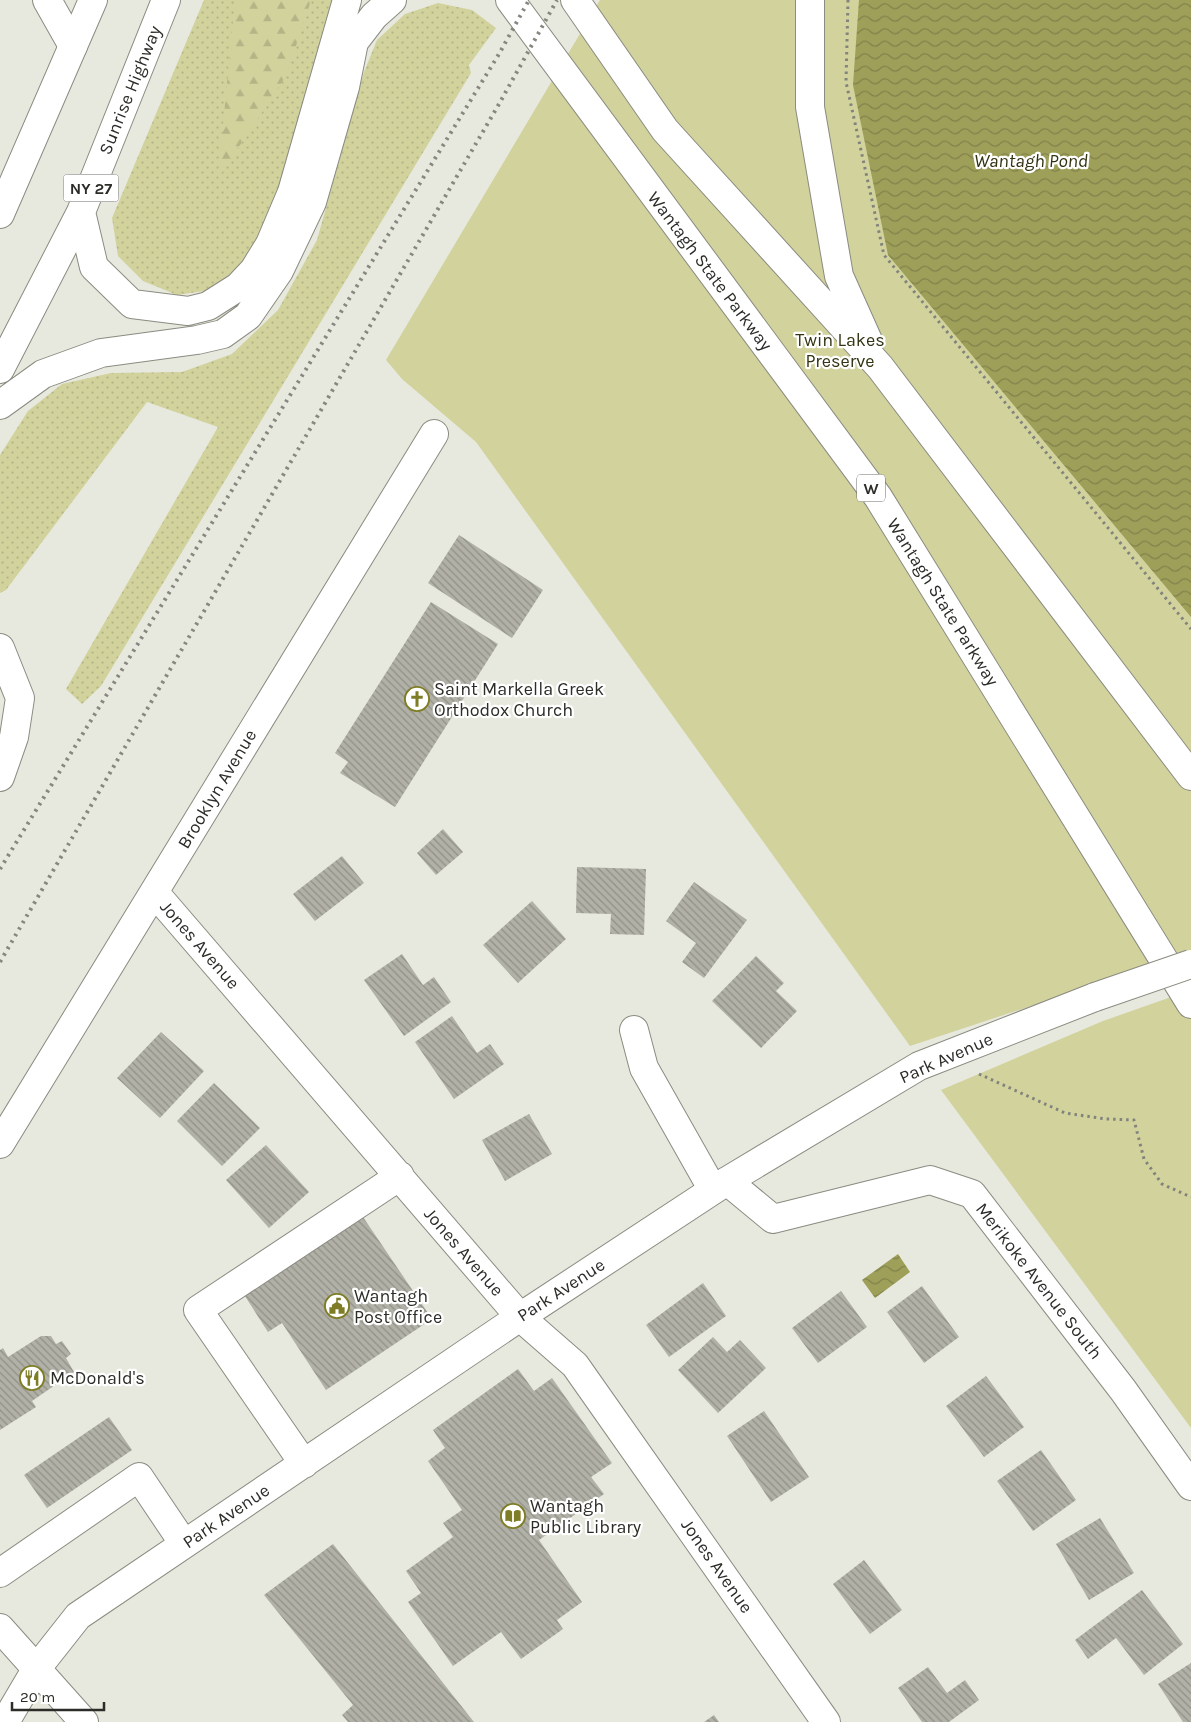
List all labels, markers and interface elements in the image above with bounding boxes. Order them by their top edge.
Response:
street label: Sunrise Highway [94,22,166,158]
water label: Wantagh Pond [974,150,1088,172]
road number: NY 27 [64,174,118,202]
street label: Wantagh State Parkway [643,187,778,356]
park label: Twin Lakes Preserve [795,329,885,372]
road number: W [857,474,885,502]
street label: Wantagh State Parkway [882,514,1004,691]
place label: Saint Markella Greek Orthodox Church [434,678,604,721]
church icon: Saint Markella Greek Orthodox Church [404,686,430,712]
street label: Brooklyn Avenue [173,725,261,853]
street label: Jones Avenue [156,896,244,994]
street label: Park Avenue [896,1028,996,1088]
street label: Merikoke Avenue South [971,1198,1107,1364]
street label: Jones Avenue [420,1203,508,1301]
street label: Park Avenue [513,1254,609,1326]
place label: Wantagh Post Office [354,1285,442,1328]
public building icon: Wantagh Post Office [324,1293,350,1319]
restaurant icon: McDonald's [19,1365,45,1391]
place label: McDonald's [50,1367,145,1389]
street label: Park Avenue [178,1479,274,1553]
place label: Wantagh Public Library [530,1495,642,1538]
library icon: Wantagh Public Library [500,1503,526,1529]
street label: Jones Avenue [676,1515,758,1617]
scale bar [12,1680,105,1712]
text: 20 m [20,1688,55,1706]

